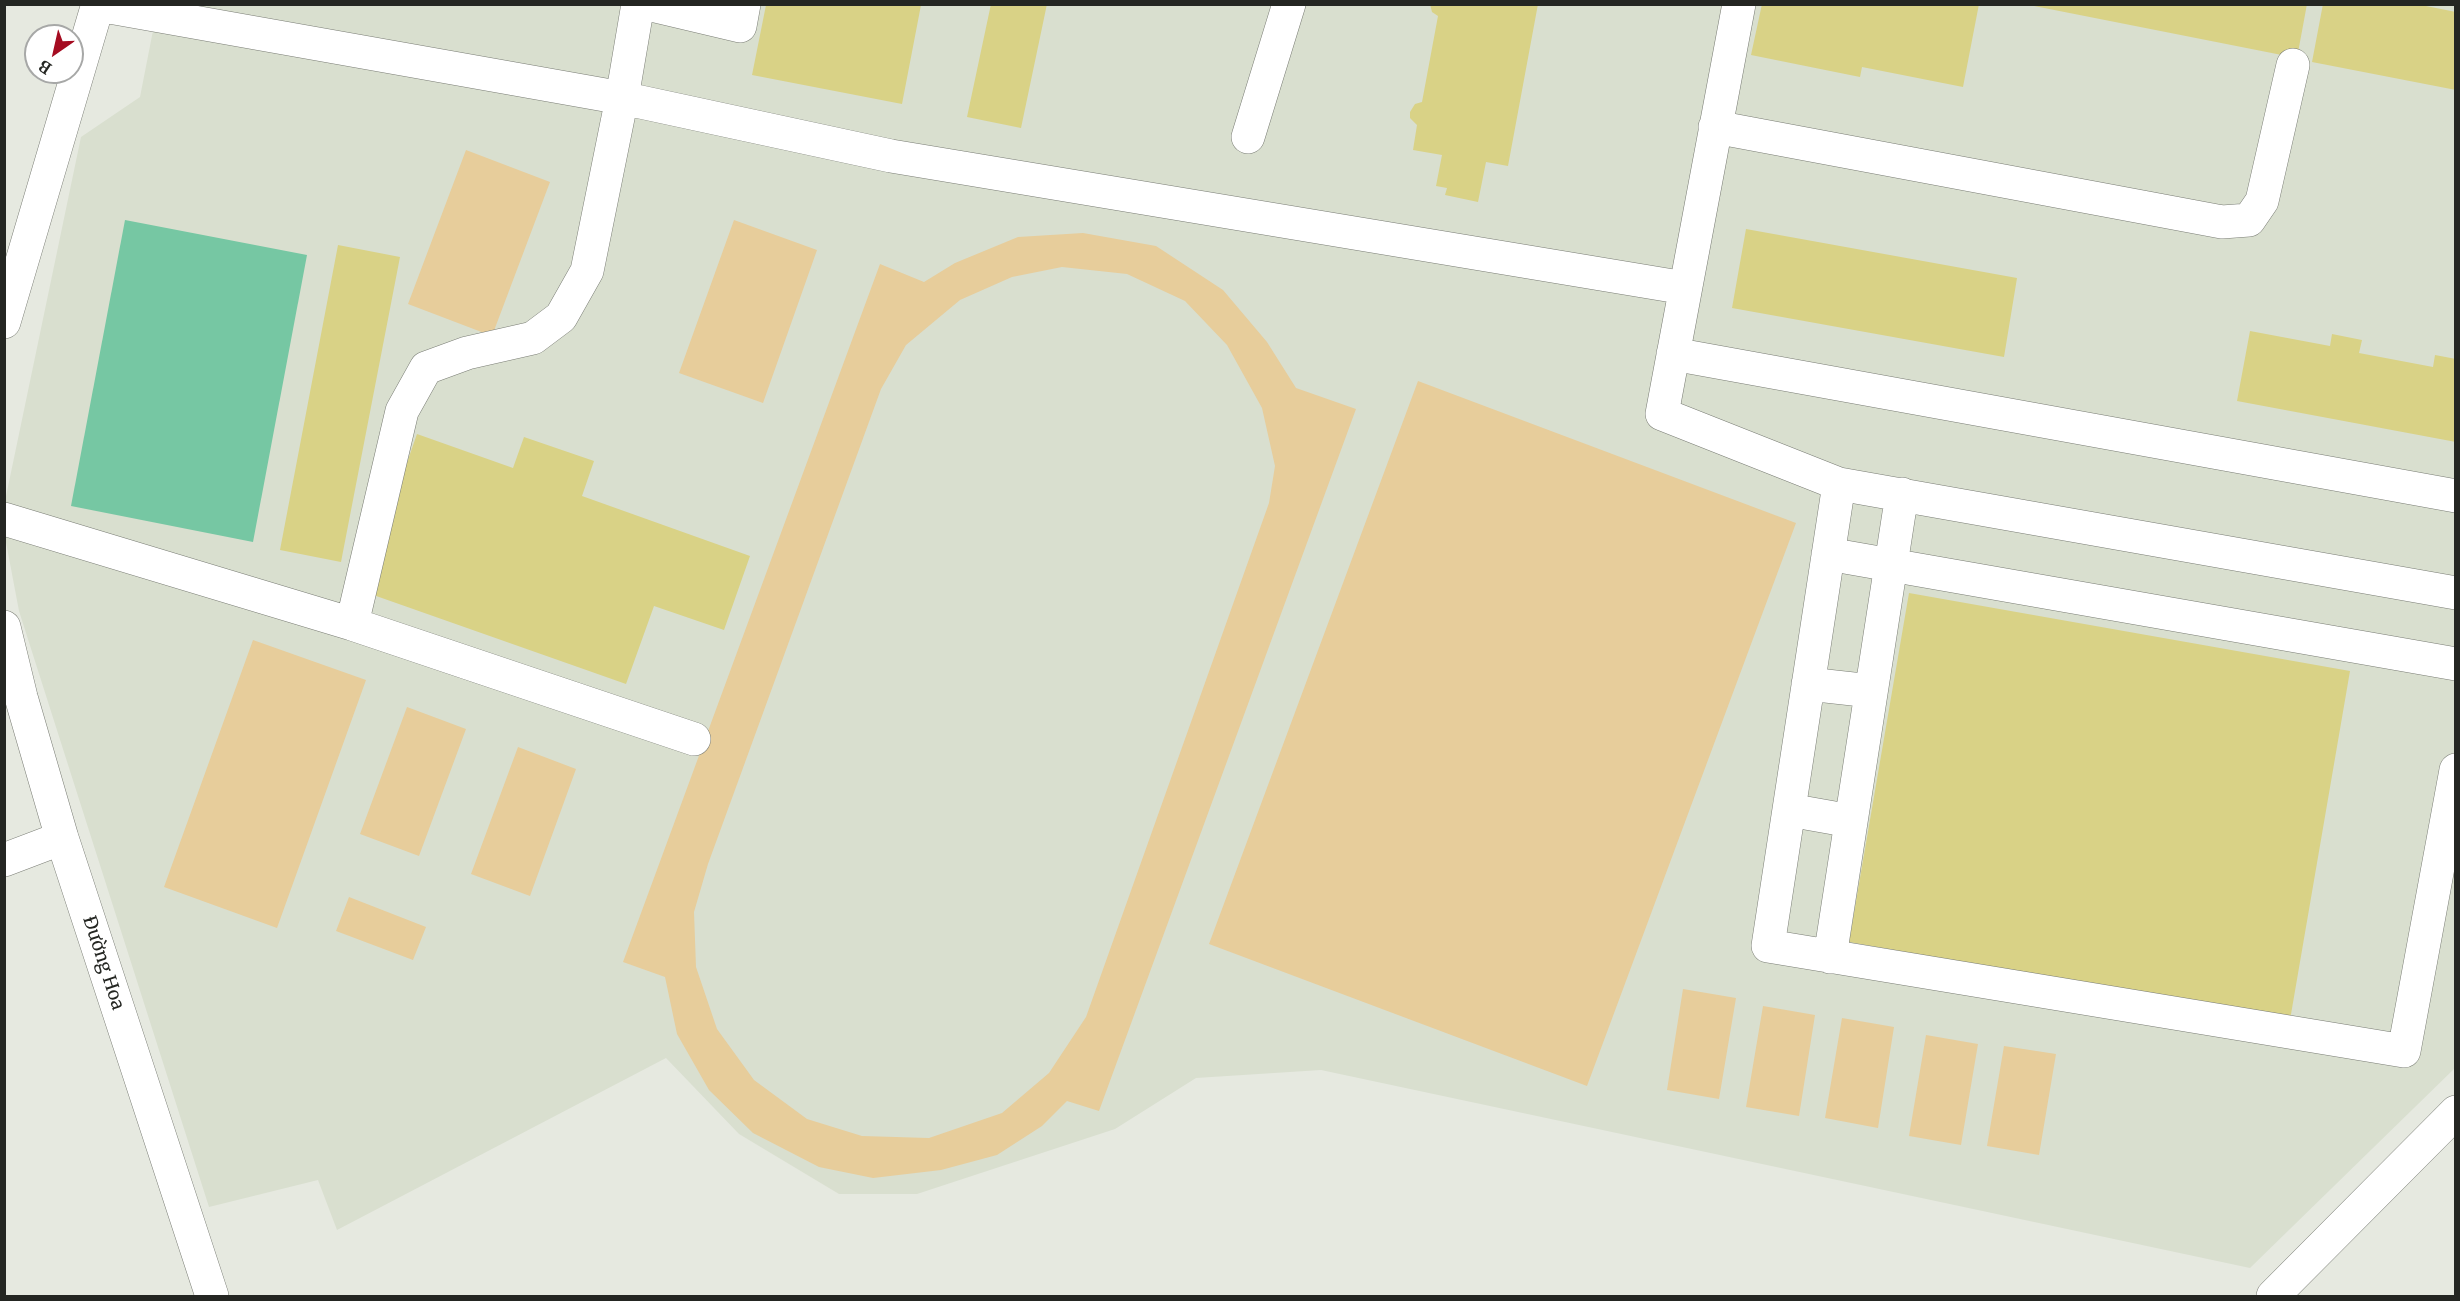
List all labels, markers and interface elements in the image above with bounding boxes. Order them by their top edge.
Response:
north arrow [24,24,84,84]
text: B [35,56,55,79]
street label: Đường Hoa [78,913,128,1013]

